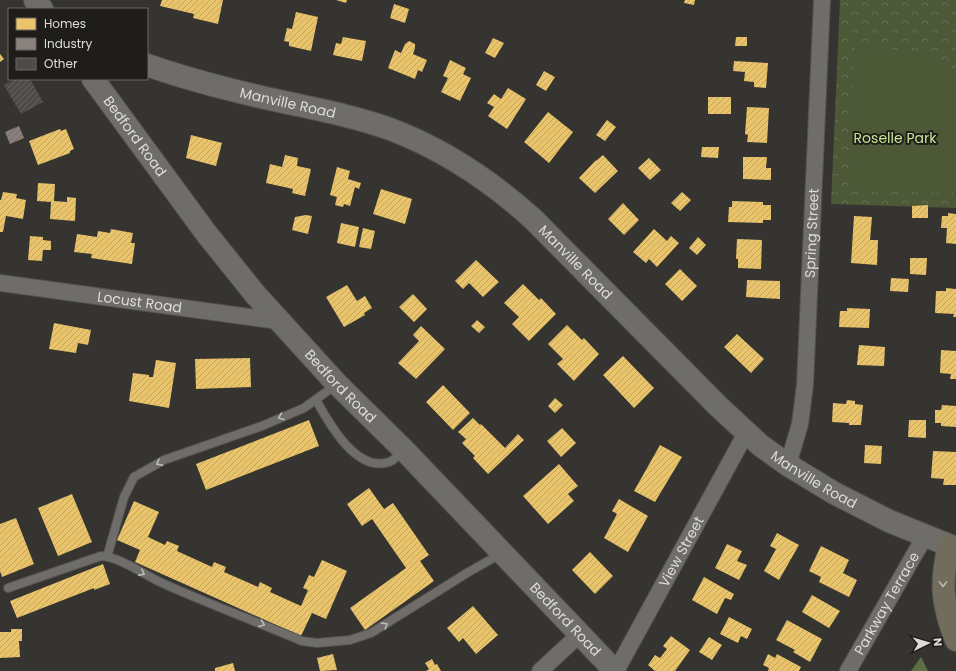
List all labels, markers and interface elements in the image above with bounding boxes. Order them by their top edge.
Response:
legend [8,8,148,80]
text: Homes [44,15,86,32]
text: Industry [44,35,93,52]
text: Other [44,55,78,72]
street label: Manville Road [238,82,338,123]
street label: Bedford Road [99,92,171,181]
park label: Roselle Park [854,128,937,148]
street label: Spring Street [800,188,824,278]
street label: Manville Road [534,220,617,304]
street label: Locust Road [96,286,183,318]
street label: Bedford Road [300,345,381,427]
one-way arrow [278,413,285,421]
street label: Manville Road [767,446,861,513]
one-way arrow [156,458,164,465]
street label: View Street [654,513,709,591]
street label: Parkway Terrace [849,548,924,659]
one-way arrow [138,569,146,576]
street label: Bedford Road [525,578,606,661]
one-way arrow [939,581,947,587]
one-way arrow [258,620,265,628]
one-way arrow [381,622,388,629]
north arrow [908,623,948,663]
text: N [930,637,946,647]

